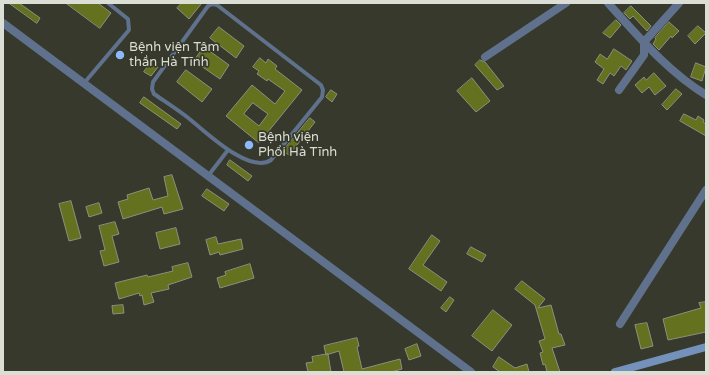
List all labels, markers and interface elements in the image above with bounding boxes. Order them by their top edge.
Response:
place label: Bệnh viện Tâm thần Hà Tĩnh [129,40,219,71]
marker: Bệnh viện Tâm thần Hà Tĩnh [114,49,126,61]
place label: Bệnh viện Phổi Hà Tĩnh [258,130,337,161]
marker: Bệnh viện Phổi Hà Tĩnh [243,139,255,151]

